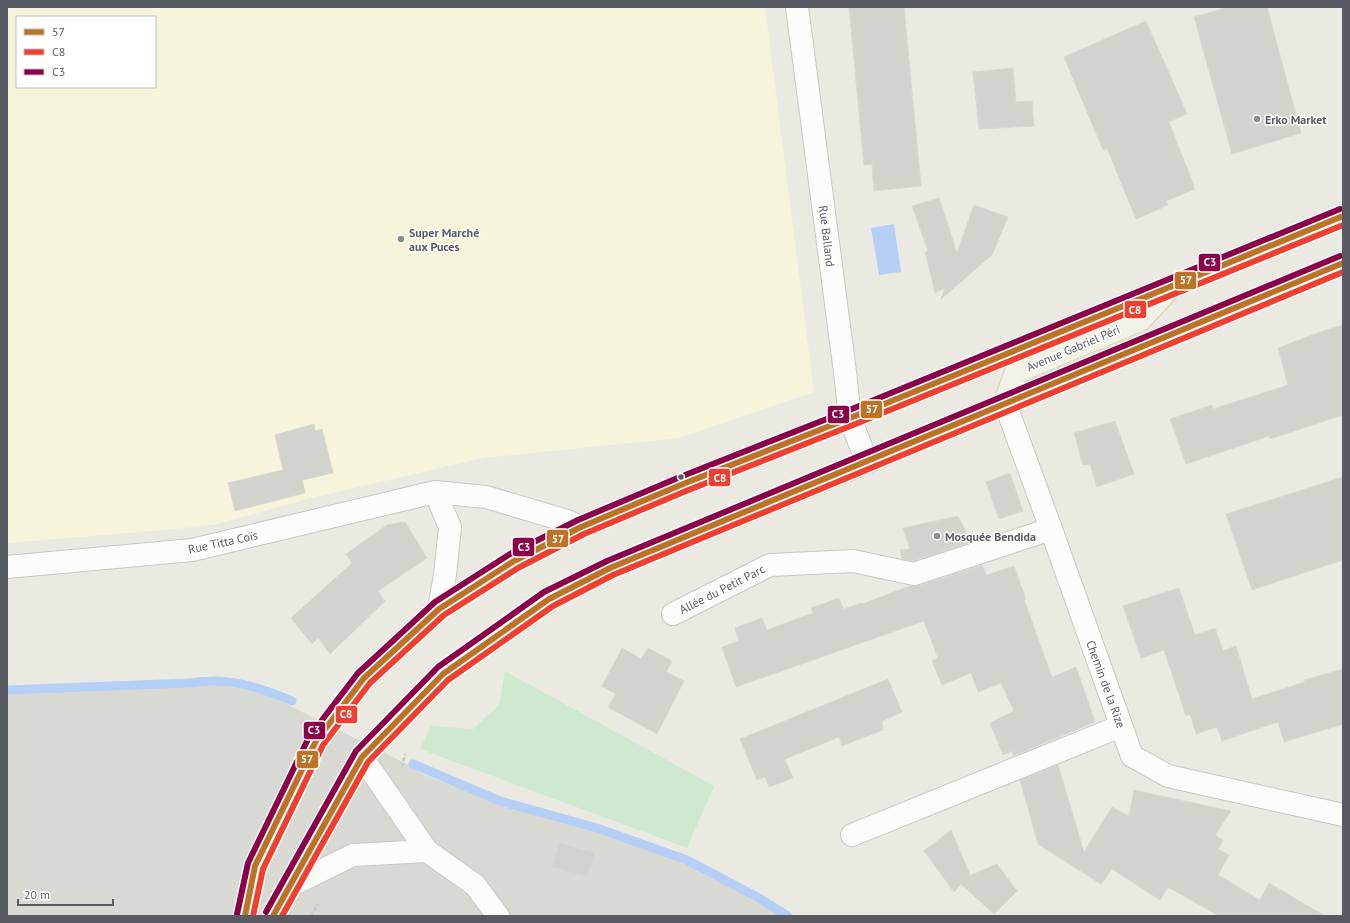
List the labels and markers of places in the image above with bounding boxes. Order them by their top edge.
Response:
place label: Erko Market [1265,112,1327,127]
marker: Erko Market [1252,114,1262,124]
place label: Super Marché aux Puces [409,225,479,254]
marker: Super Marché aux Puces [396,234,406,244]
unlabelled marker [676,472,686,482]
place label: Mosquée Bendida [945,529,1036,544]
marker: Mosquée Bendida [932,531,942,541]

